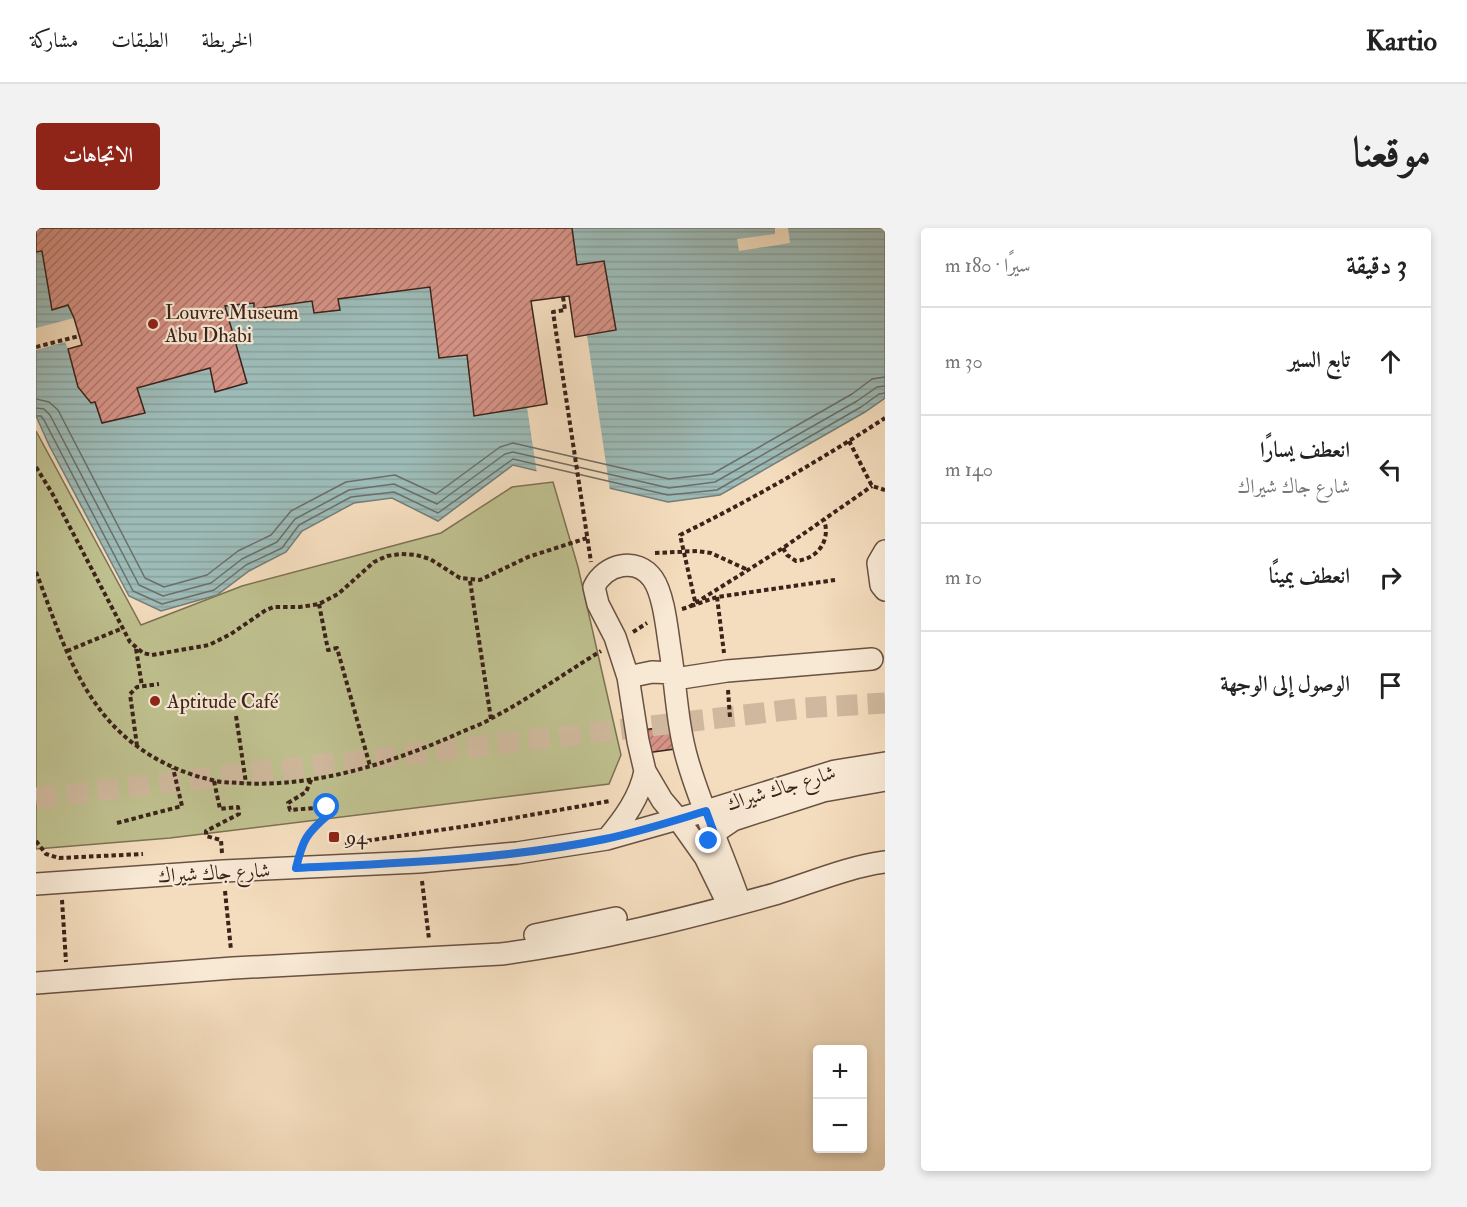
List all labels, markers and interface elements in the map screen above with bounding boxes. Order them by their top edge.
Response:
text: Kartio [1366,24,1437,59]
text: مشاركة [30,27,78,54]
text: الطبقات [111,27,168,54]
text: الخريطة [201,27,253,54]
button: الاتجاهات [36,123,160,190]
text: موقعنا [1353,127,1431,179]
text: 3 دقيقة [1346,250,1407,282]
text: سيرًا · 180 m [945,253,1031,278]
place label: Louvre Museum Abu Dhabi [164,300,299,348]
marker: Louvre Museum Abu Dhabi [146,317,160,331]
icon: ahead [1374,345,1407,378]
text: تابع السير [1288,346,1350,374]
text: 30 m [945,349,983,374]
text: انعطف يسارًا [1260,436,1350,464]
icon: left [1374,453,1407,486]
text: 140 m [945,457,993,482]
text: شارع جاك شيراك [1237,474,1350,499]
icon: right [1374,561,1407,594]
text: انعطف يمينًا [1269,562,1350,590]
text: 10 m [945,565,982,590]
icon: arrive [1374,669,1407,702]
text: الوصول إلى الوجهة [1220,670,1350,698]
place label: Aptitude Café [166,689,279,715]
marker: Aptitude Café [148,694,162,708]
street label: شارع جاك شيراك [723,760,840,821]
route start [313,793,339,819]
place label: 94 [344,825,368,850]
route end [695,827,721,853]
marker: 94 [327,830,341,844]
street label: شارع جاك شيراك [157,858,271,893]
map controls [813,1045,867,1153]
button: + [813,1045,867,1099]
button: − [813,1099,867,1153]

